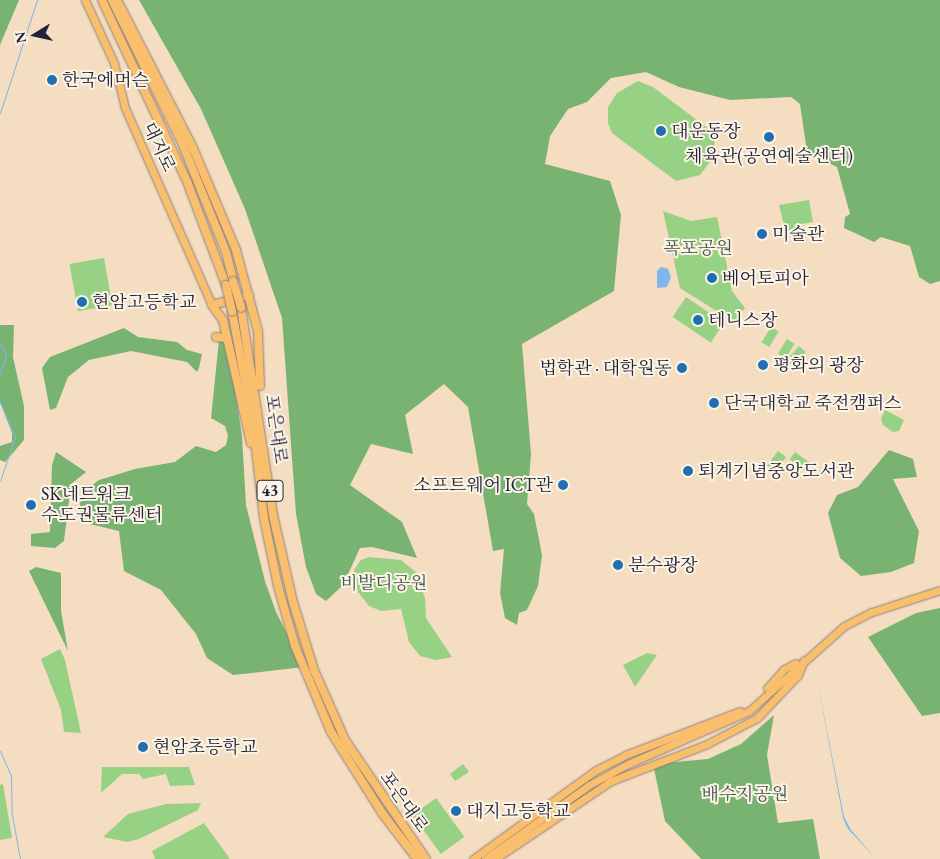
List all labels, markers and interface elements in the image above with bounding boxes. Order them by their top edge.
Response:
north arrow [10,10,60,60]
text: N [10,30,30,45]
place label: 한국에머슨 [62,69,149,91]
marker: 한국에머슨 [46,74,58,86]
street label: 대지로 [138,119,180,175]
place label: 대운동장 [671,120,741,142]
marker: 대운동장 [655,125,667,137]
marker: 체육관(공연예술센터) [763,131,775,143]
place label: 체육관(공연예술센터) [685,145,853,167]
place label: 미술관 [772,223,824,245]
marker: 미술관 [756,228,768,240]
park label: 폭포공원 [663,237,733,259]
place label: 베어토피아 [722,267,809,289]
marker: 베어토피아 [706,272,718,284]
place label: 현암고등학교 [92,291,196,313]
marker: 현암고등학교 [76,296,88,308]
place label: 테니스장 [708,309,778,331]
marker: 테니스장 [692,314,704,326]
place label: 평화의 광장 [773,354,864,376]
place label: 법학관 · 대학원동 [539,357,672,379]
marker: 평화의 광장 [757,359,769,371]
marker: 법학관 · 대학원동 [676,362,688,374]
place label: 단국대학교 죽전캠퍼스 [724,392,901,414]
street label: 포은대로 [260,393,292,465]
marker: 단국대학교 죽전캠퍼스 [708,397,720,409]
place label: 퇴계기념중앙도서관 [698,460,854,482]
marker: 퇴계기념중앙도서관 [682,465,694,477]
place label: 소프트웨어 ICT관 [414,474,553,496]
road number: 43 [256,478,284,504]
marker: 소프트웨어 ICT관 [557,479,569,491]
place label: SK네트워크 수도권물류센터 [41,484,163,526]
marker: SK네트워크 수도권물류센터 [25,499,37,511]
place label: 분수광장 [628,554,698,576]
marker: 분수광장 [612,559,624,571]
park label: 비발디공원 [341,572,427,594]
place label: 현암초등학교 [153,736,257,758]
marker: 현암초등학교 [137,741,149,753]
street label: 포은대로 [375,767,433,837]
park label: 배수지공원 [702,783,788,805]
place label: 대지고등학교 [466,800,570,822]
marker: 대지고등학교 [450,805,462,817]

